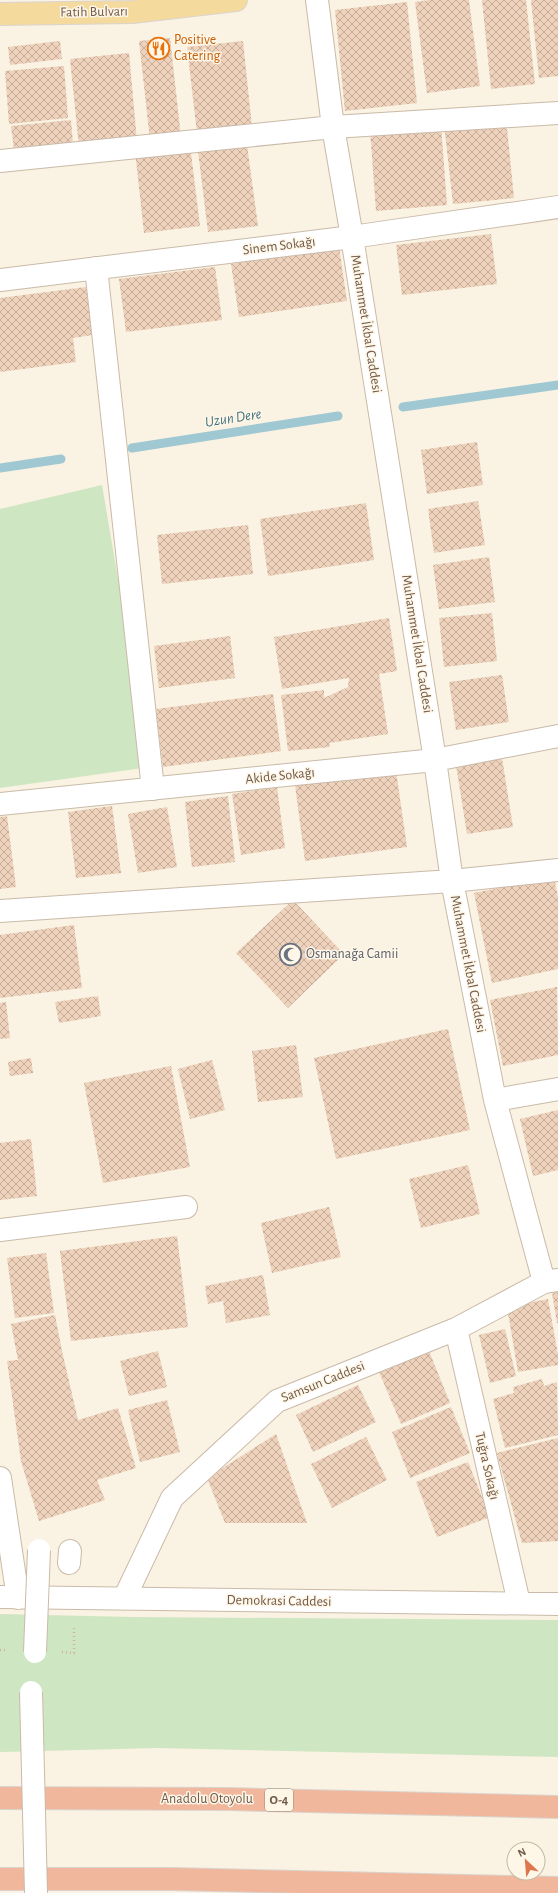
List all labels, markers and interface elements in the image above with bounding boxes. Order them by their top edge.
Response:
street label: Fatih Bulvarı [60,4,128,20]
place label: Positive Catering [174,33,221,63]
restaurant icon: Positive Catering [145,35,171,61]
street label: Sinem Sokağı [242,235,316,257]
street label: Muhammet İkbal Caddesi [348,253,387,394]
water label: Uzun Dere [204,406,263,430]
street label: Muhammet İkbal Caddesi [399,573,438,714]
street label: Akide Sokağı [245,765,315,787]
street label: Muhammet İkbal Caddesi [448,893,491,1034]
mosque icon: Osmanağa Camii [277,941,303,967]
place label: Osmanağa Camii [306,947,398,961]
street label: Samsun Caddesi [279,1359,367,1405]
street label: Tuğra Sokağı [472,1431,502,1501]
street label: Demokrasi Caddesi [226,1593,332,1609]
road number: O-4 [265,1789,293,1811]
street label: Anadolu Otoyolu [161,1792,253,1806]
north arrow [506,1841,546,1881]
text: N [516,1846,528,1859]

